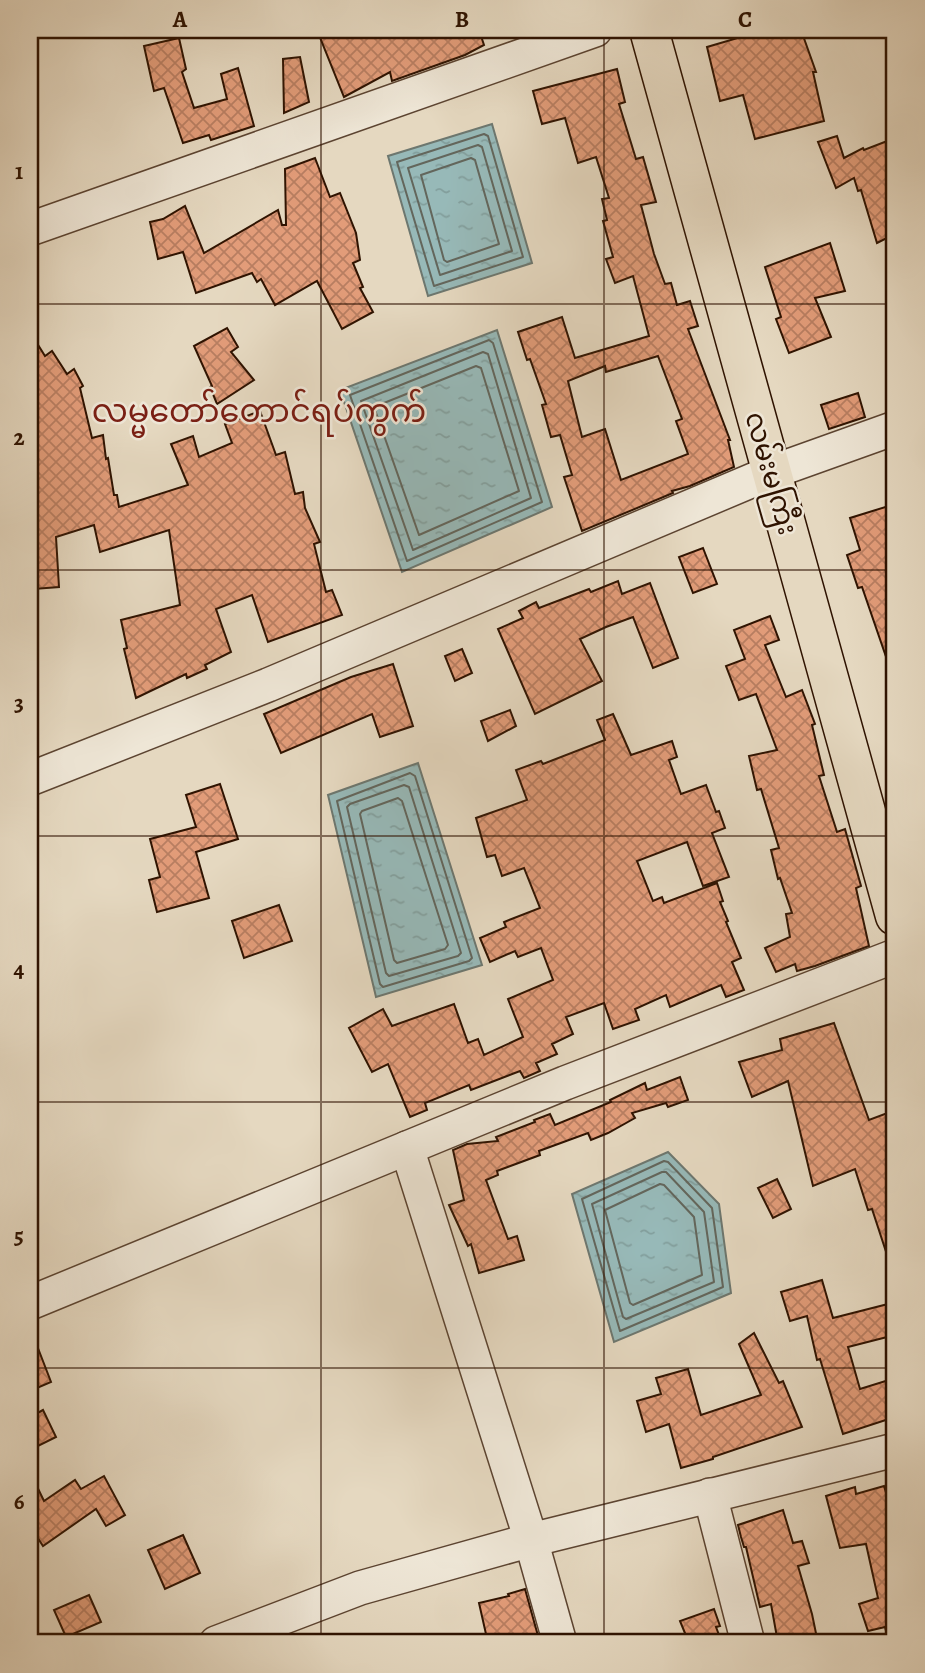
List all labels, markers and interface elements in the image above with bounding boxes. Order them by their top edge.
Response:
text: A [172,4,188,35]
text: B [455,4,469,35]
text: C [738,4,752,35]
text: 1 [15,156,23,187]
district label: လမ္မတော်တောင်ရပ်ကွက် [92,388,426,438]
street label: လမ်းမကြီး [732,407,807,540]
text: 2 [13,422,25,453]
text: 3 [14,688,24,719]
text: 4 [14,954,25,985]
text: 5 [14,1220,24,1251]
text: 6 [14,1486,25,1517]

